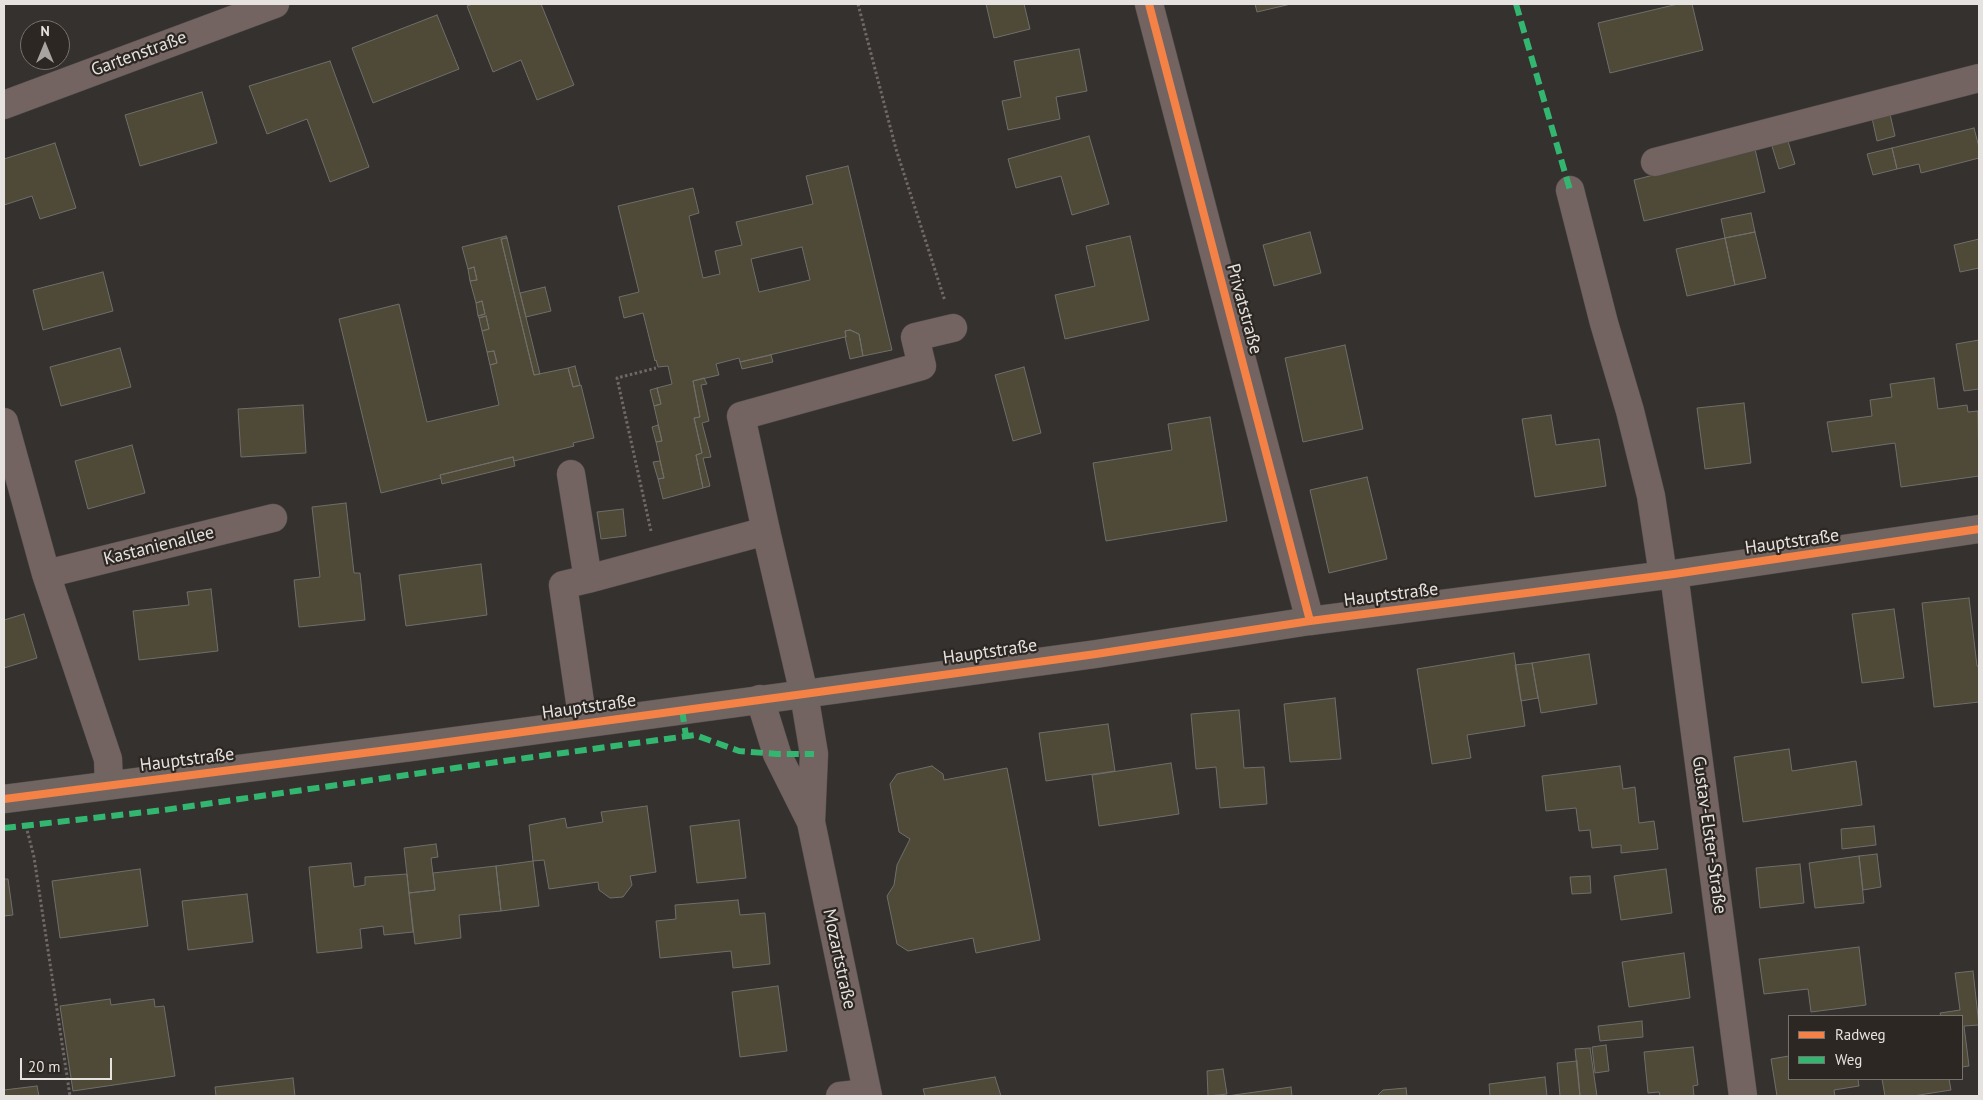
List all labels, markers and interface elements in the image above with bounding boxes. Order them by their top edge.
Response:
north arrow [20,20,70,70]
text: N [40,22,50,40]
street label: Gartenstraße [88,27,190,81]
street label: Privatstraße [1222,261,1266,357]
street label: Kastanienallee [101,522,217,570]
street label: Hauptstraße [1743,525,1841,559]
street label: Hauptstraße [1342,578,1440,612]
street label: Hauptstraße [941,635,1039,669]
street label: Hauptstraße [540,690,638,724]
street label: Hauptstraße [138,743,236,777]
street label: Gustav-Elster-Straße [1687,755,1731,915]
street label: Mozartstraße [818,907,860,1011]
legend [1788,1015,1963,1080]
text: Radweg [1835,1025,1886,1044]
scale bar [22,1048,115,1080]
text: Weg [1835,1050,1862,1069]
text: 20 m [28,1057,61,1076]

